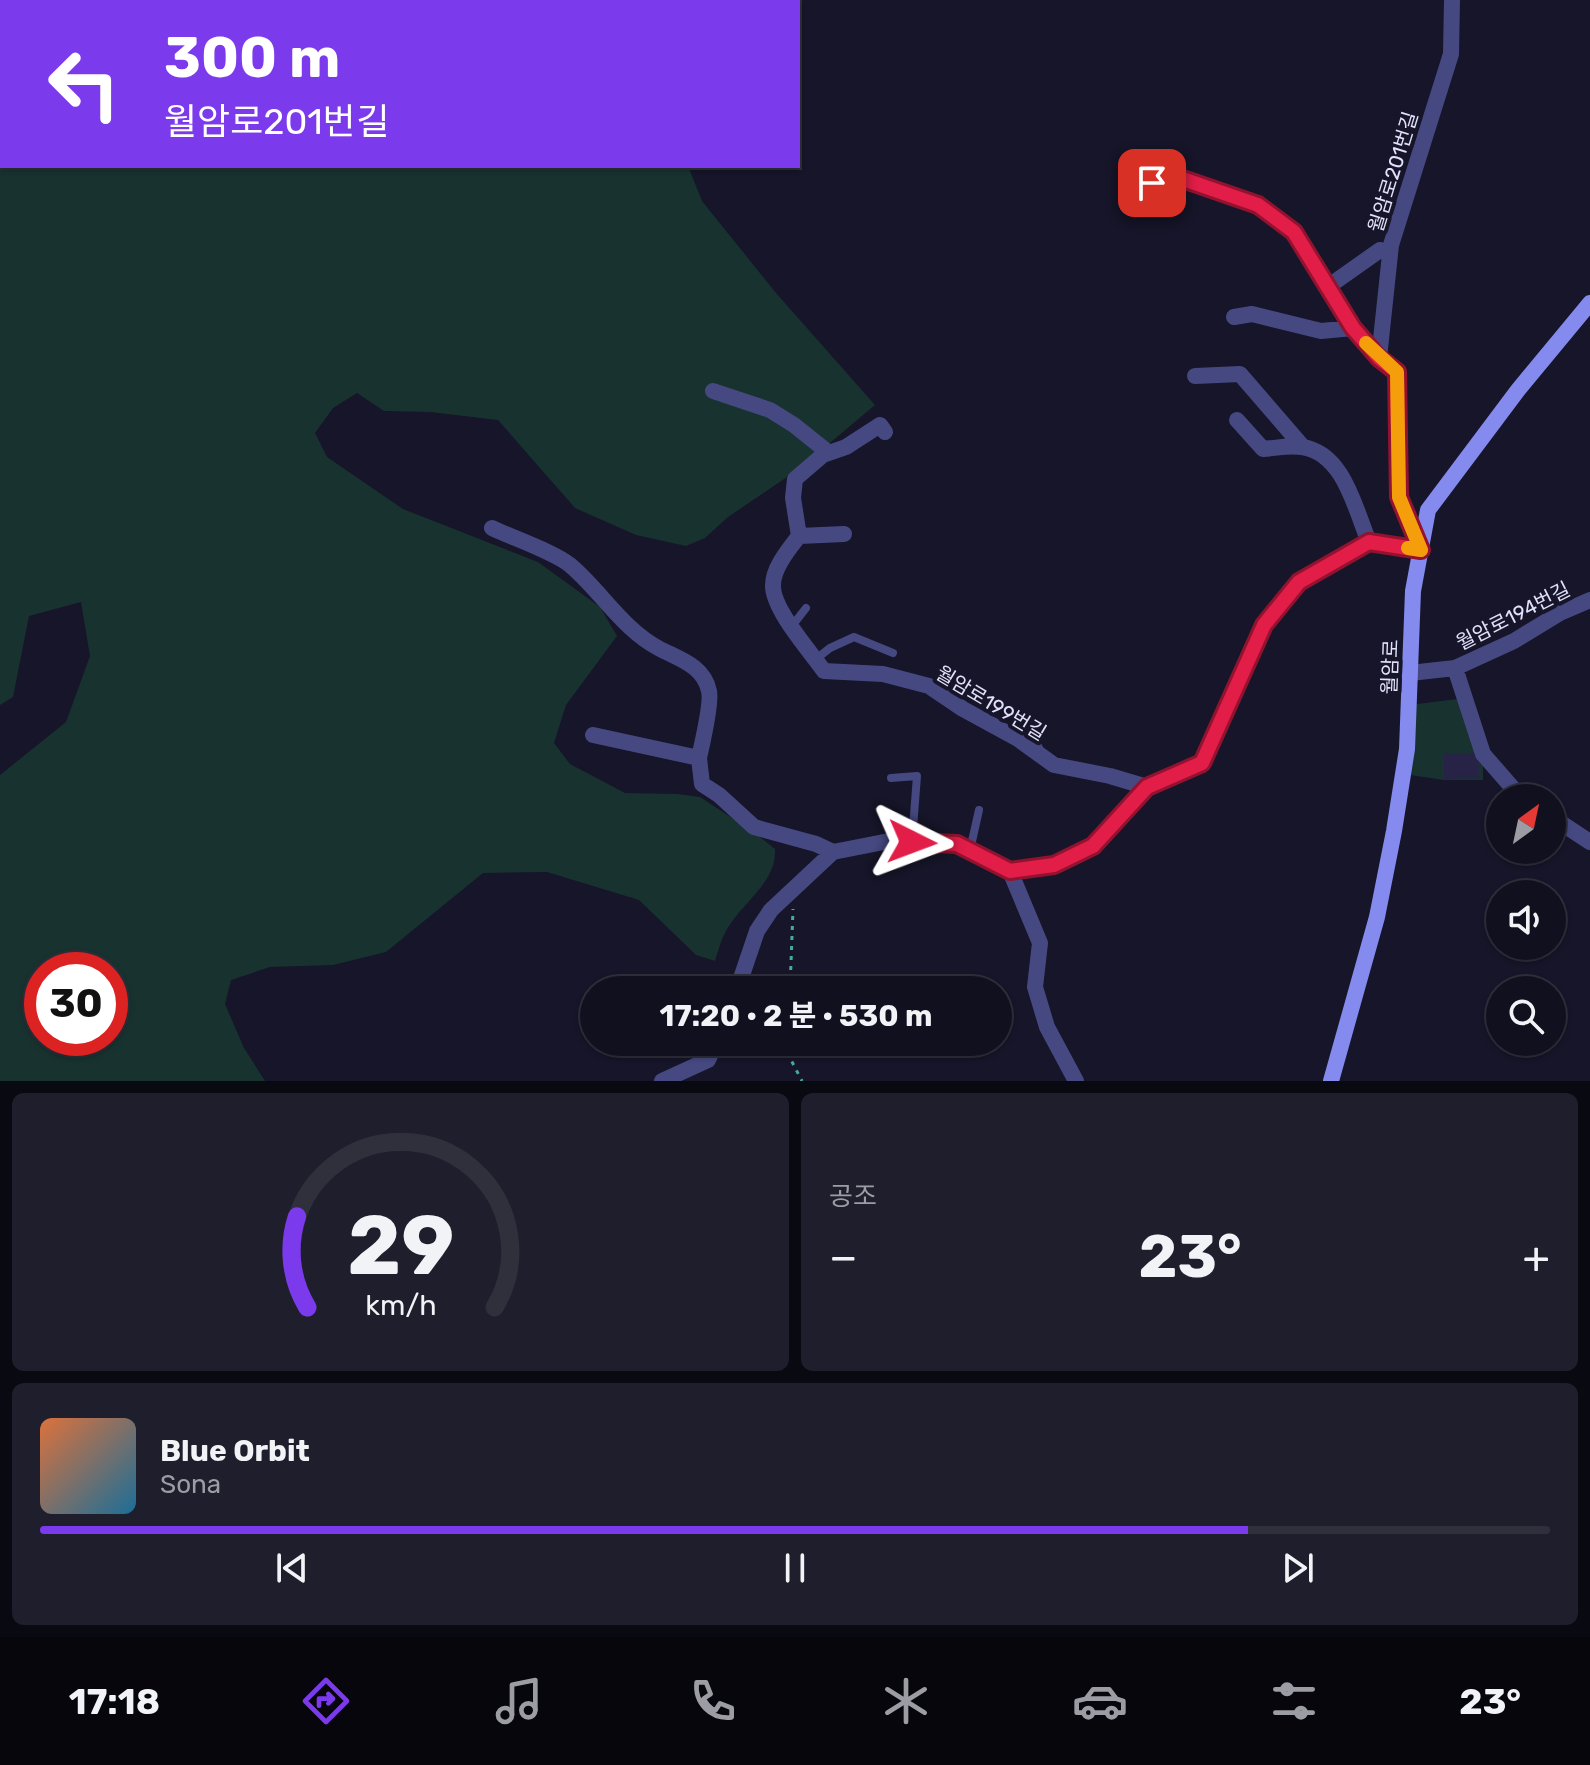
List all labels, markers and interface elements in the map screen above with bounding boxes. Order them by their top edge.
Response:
text: 300 m [164,25,340,91]
icon: left [32,32,136,136]
text: 월암로201번길 [164,100,389,143]
street label: 월암로201번길 [1363,109,1423,235]
pin [1118,149,1186,217]
icon: arrive [1130,161,1174,205]
street label: 월암로194번길 [1452,577,1574,655]
street label: 월암로 [1377,639,1403,695]
street label: 월암로199번길 [932,661,1050,745]
north arrow [1486,784,1566,864]
map controls [1486,784,1566,1056]
position arrow [870,800,954,884]
button: sound [1486,880,1566,960]
speed limit sign: 30 [24,952,128,1056]
button: search [1486,976,1566,1056]
text: 17:20 · 2 분 · 530 m [659,998,933,1034]
text: 공조 [829,1181,877,1212]
text: 29 [347,1196,454,1295]
text: 23° [1138,1221,1242,1292]
text: − [829,1231,858,1283]
text: + [1523,1231,1550,1283]
text: km/h [365,1288,436,1322]
text: Blue Orbit [160,1433,310,1469]
text: Sona [160,1469,221,1500]
icon: previous [270,1546,314,1590]
icon: pause [773,1546,817,1590]
icon: next [1276,1546,1320,1590]
icon: directions [298,1673,354,1729]
icon: music [491,1673,547,1729]
icon: phone [685,1673,741,1729]
icon: climate [878,1673,934,1729]
icon: car [1072,1673,1128,1729]
icon: filters [1266,1673,1322,1729]
text: 17:18 [69,1680,160,1723]
text: 23° [1459,1680,1521,1723]

